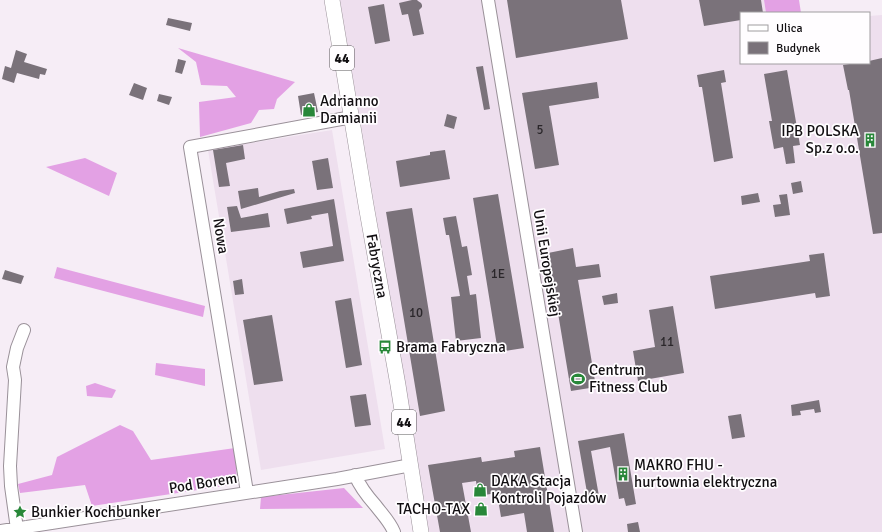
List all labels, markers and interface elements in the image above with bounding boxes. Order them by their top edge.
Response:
legend [740,12,870,64]
text: Ulica [776,21,803,36]
text: Budynek [776,41,820,56]
road number: 44 [330,46,354,70]
place label: Adrianno Damianii [320,92,379,127]
shop icon: Adrianno Damianii [301,102,317,118]
house number: 5 [536,122,544,138]
place label: IPB POLSKA Sp.z o.o. [781,122,859,157]
building icon: IPB POLSKA Sp.z o.o. [862,132,878,148]
street label: Unii Europejskiej [530,208,564,318]
street label: Nowa [209,217,233,255]
street label: Fabryczna [362,232,392,300]
house number: 1E [491,266,505,282]
house number: 10 [409,305,423,321]
house number: 11 [660,334,674,350]
place label: Brama Fabryczna [396,338,506,356]
bus stop icon: Brama Fabryczna [377,339,393,355]
place label: Centrum Fitness Club [589,361,668,396]
sports icon: Centrum Fitness Club [570,371,586,387]
road number: 44 [392,410,416,434]
place label: MAKRO FHU - hurtownia elektryczna [634,456,777,491]
building icon: MAKRO FHU - hurtownia elektryczna [615,466,631,482]
street label: Pod Borem [168,469,238,497]
place label: DAKA Stacja Kontroli Pojazdów [491,472,607,507]
shop icon: DAKA Stacja Kontroli Pojazdów [472,482,488,498]
place label: TACHO-TAX [397,500,470,518]
shop icon: TACHO-TAX [473,501,489,517]
place label: Bunkier Kochbunker [31,503,161,521]
place icon: Bunkier Kochbunker [12,504,28,520]

